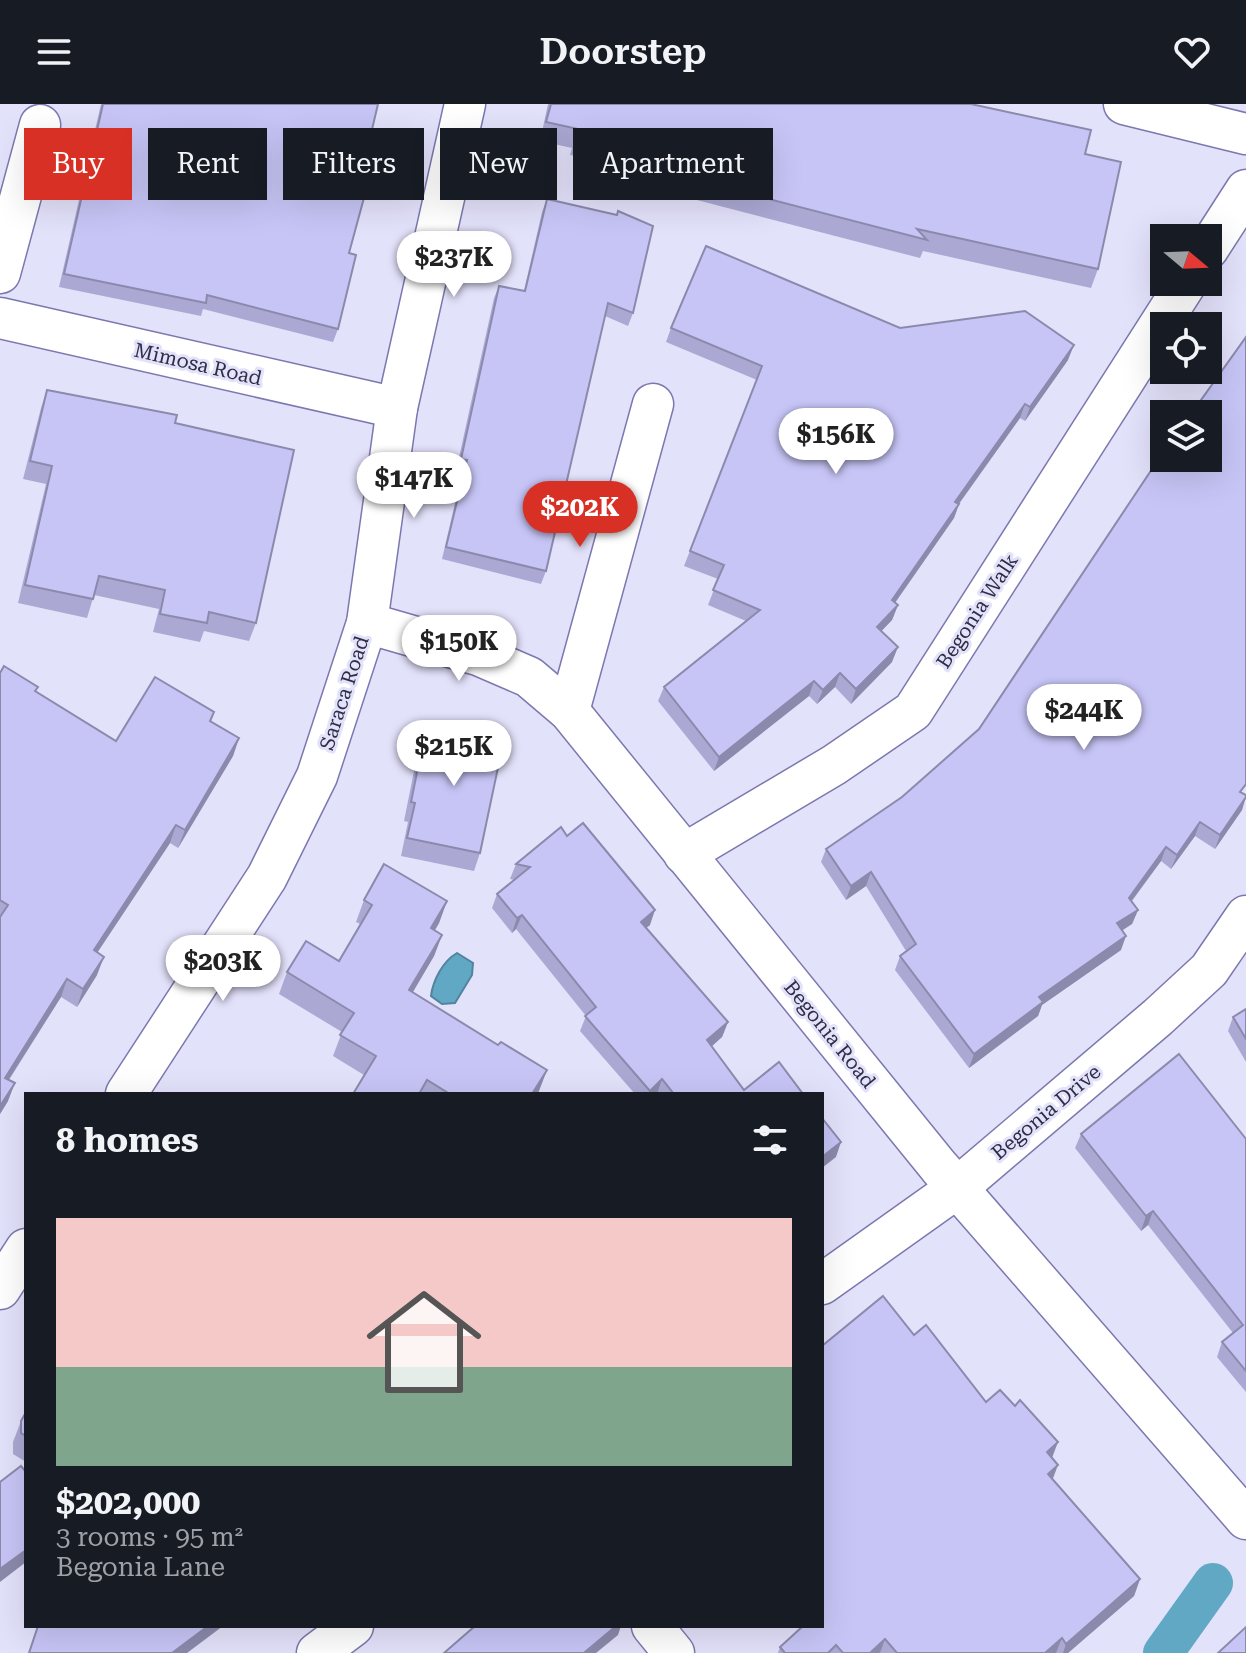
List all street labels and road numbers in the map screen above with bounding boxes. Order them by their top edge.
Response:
street label: Mimosa Road [132,338,264,390]
street label: Begonia Walk [931,549,1023,673]
street label: Saraca Road [314,633,374,753]
street label: Begonia Road [779,975,881,1093]
street label: Begonia Drive [987,1059,1105,1165]

